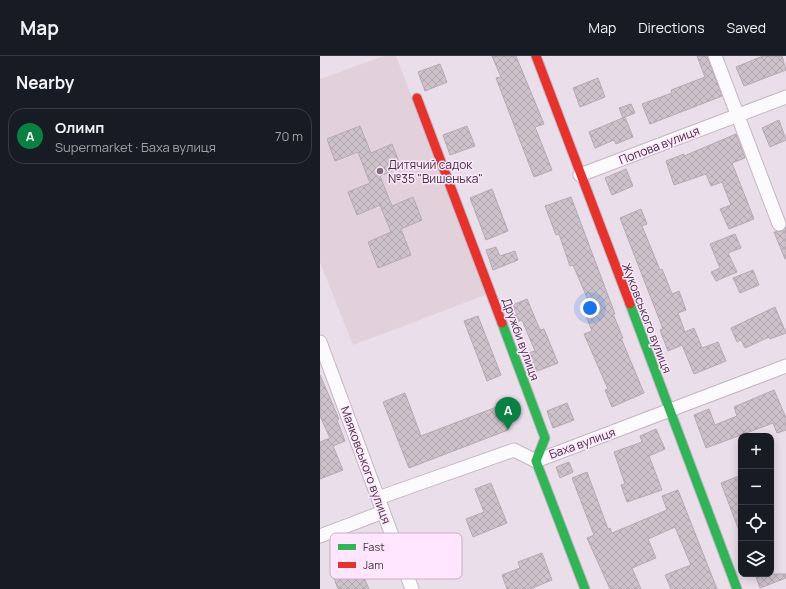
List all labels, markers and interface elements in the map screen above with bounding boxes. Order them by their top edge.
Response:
text: Map [20,15,59,41]
text: Map [588,18,616,37]
text: Directions [638,18,705,37]
text: Saved [727,18,766,37]
text: Nearby [16,71,74,94]
text: Олимп [55,117,104,138]
street label: Попова вулиця [616,122,702,168]
text: A [26,127,34,145]
text: 70 m [275,127,303,145]
text: Supermarket · Баха вулиця [55,138,216,156]
place label: Дитячий садок №35 "Вишенька" [388,156,483,187]
marker: Дитячий садок №35 "Вишенька" [375,166,385,176]
street label: Жуковського вулиця [618,260,676,376]
street label: Дружби вулиця [498,295,544,383]
your location [580,298,600,318]
pin: A [495,397,521,430]
street label: Маяковського вулиця [337,404,395,526]
street label: Баха вулиця [547,423,617,463]
map controls [738,433,774,577]
button: + [738,433,774,469]
button: − [738,469,774,505]
button: locate [738,505,774,541]
legend [330,533,462,579]
text: Fast [363,539,385,554]
button: layers [738,541,774,577]
text: Jam [363,557,384,572]

